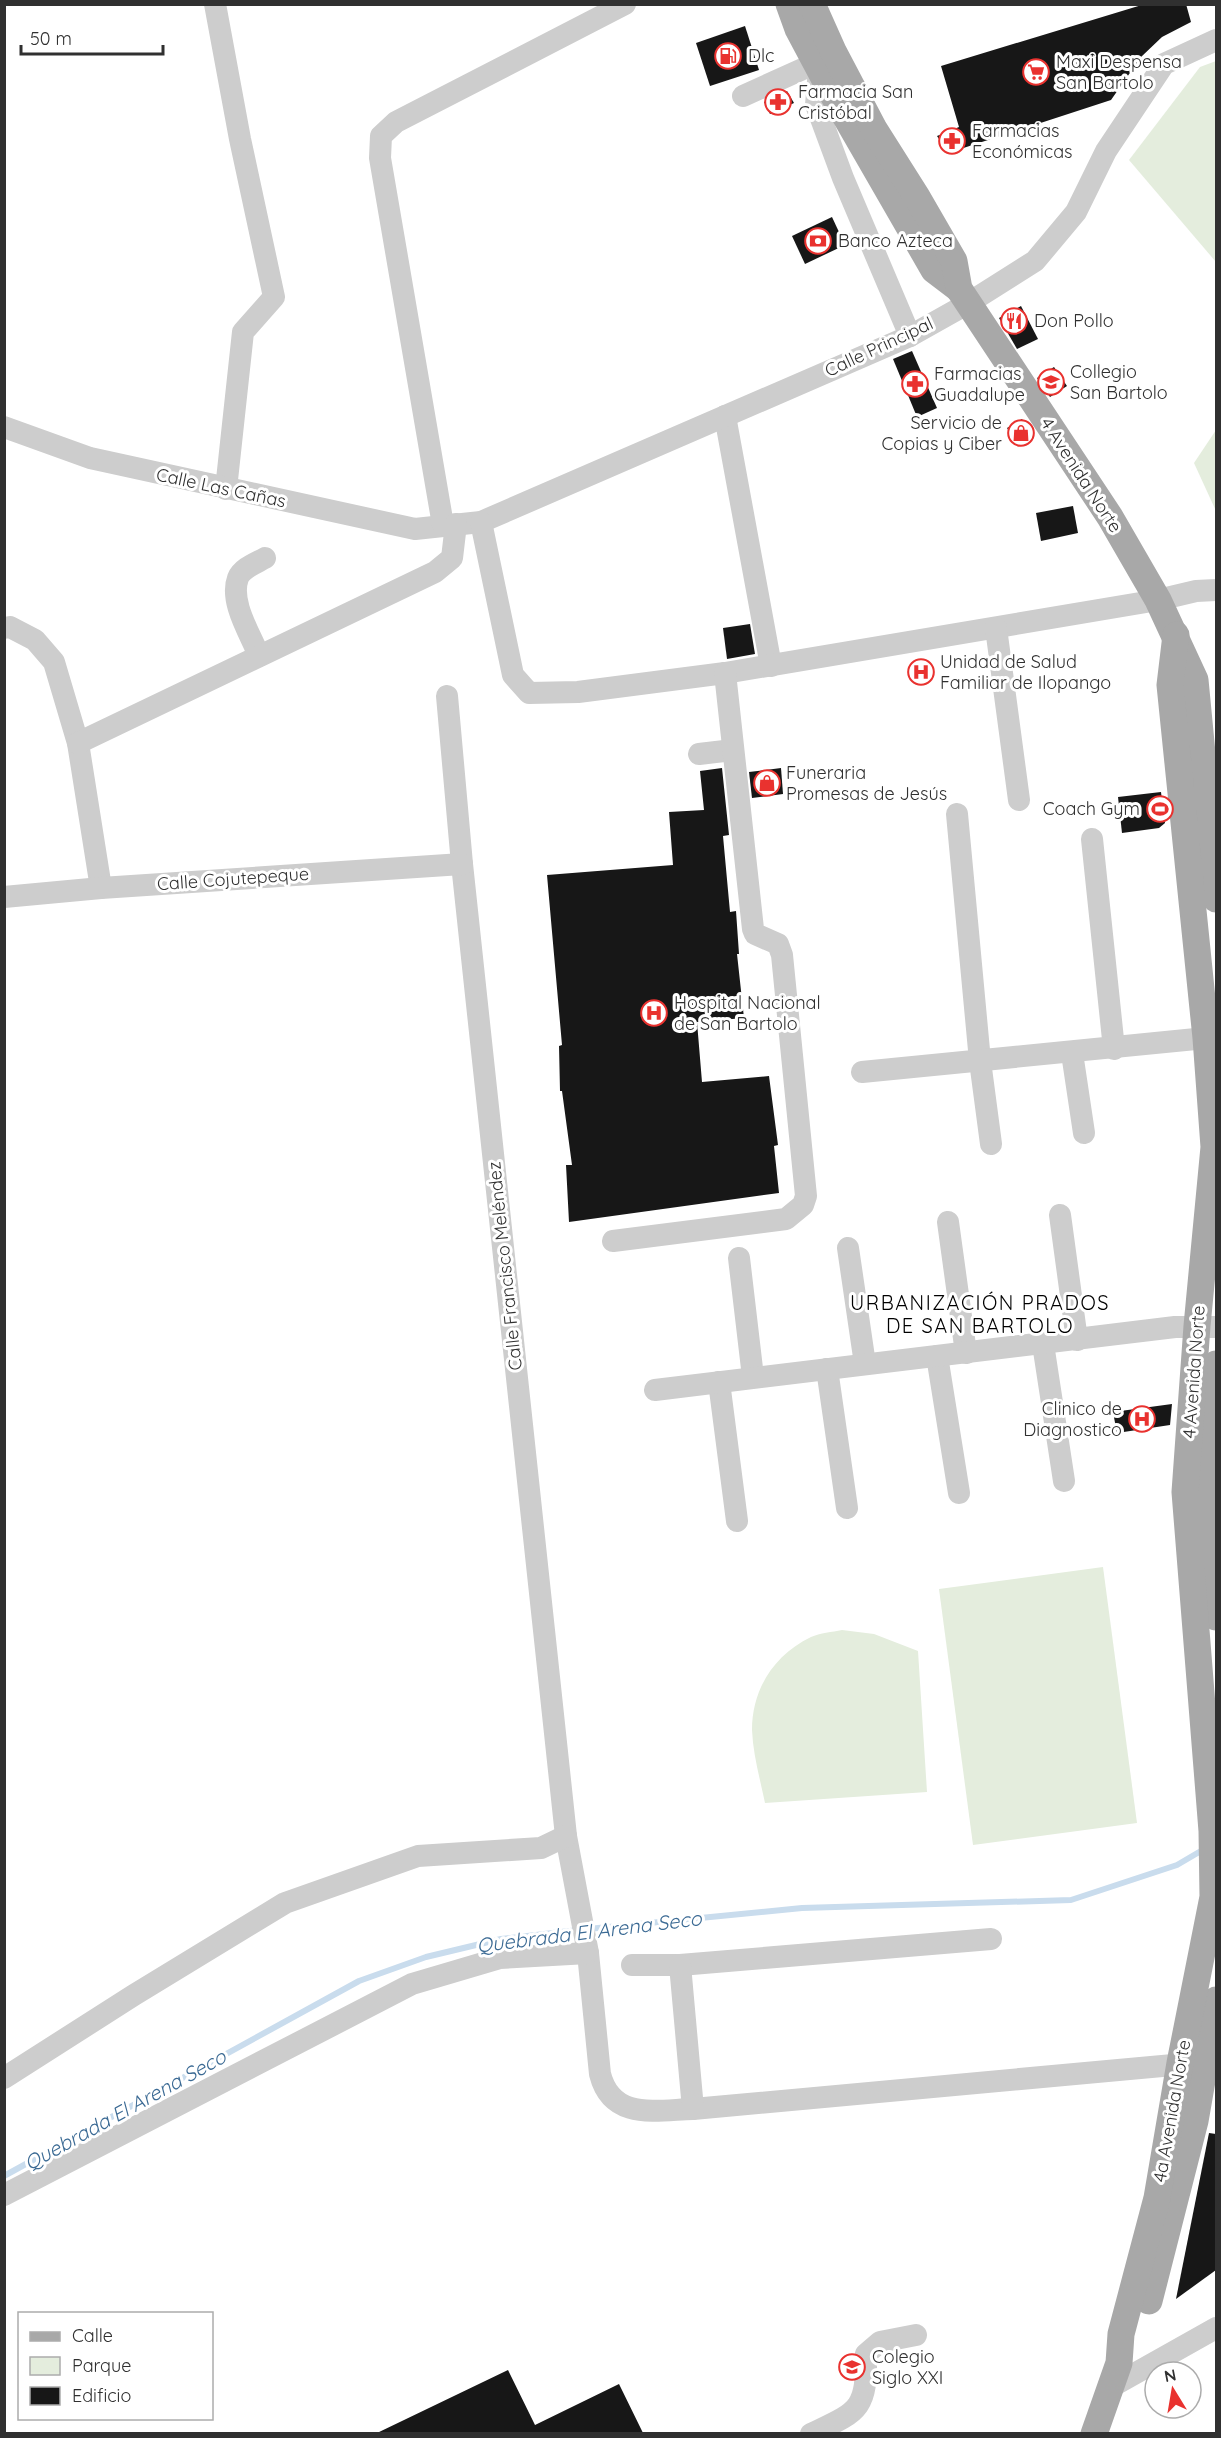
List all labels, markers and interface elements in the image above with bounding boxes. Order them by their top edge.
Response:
scale bar [21,18,164,56]
text: 50 m [30,27,72,50]
fuel station icon: Dlc [713,41,743,71]
place label: Dlc [748,44,774,67]
place label: Maxi Despensa San Bartolo [1056,50,1182,94]
supermarket icon: Maxi Despensa San Bartolo [1021,57,1051,87]
place label: Farmacia San Cristóbal [798,80,913,124]
pharmacy icon: Farmacia San Cristóbal [763,87,793,117]
place label: Farmacias Económicas [972,119,1073,163]
pharmacy icon: Farmacias Económicas [937,126,967,156]
bank icon: Banco Azteca [803,226,833,256]
place label: Banco Azteca [838,229,953,252]
restaurant icon: Don Pollo [999,306,1029,336]
place label: Don Pollo [1034,309,1114,332]
street label: Calle Principal [821,311,937,382]
place label: Collegio San Bartolo [1070,360,1168,404]
place label: Farmacias Guadalupe [934,362,1025,406]
school or university icon: Collegio San Bartolo [1036,367,1066,397]
pharmacy icon: Farmacias Guadalupe [900,369,930,399]
place label: Servicio de Copias y Ciber [882,411,1002,455]
street label: 4 Avenida Norte [1035,413,1127,537]
shop icon: Servicio de Copias y Ciber [1006,418,1036,448]
street label: Calle Las Cañas [154,463,288,512]
place label: Unidad de Salud Familiar de Ilopango [940,650,1111,694]
hospital icon: Unidad de Salud Familiar de Ilopango [906,657,936,687]
place label: Funeraria Promesas de Jesús [786,761,947,805]
shop icon: Funeraria Promesas de Jesús [752,768,782,798]
sports icon: Coach Gym [1145,794,1175,824]
place label: Coach Gym [1043,797,1140,820]
street label: Calle Cojutepeque [156,862,310,895]
place label: Hospital Nacional de San Bartolo [674,991,821,1035]
hospital icon: Hospital Nacional de San Bartolo [639,998,669,1028]
street label: Calle Francisco Meléndez [482,1160,527,1372]
district label: URBANIZACIÓN PRADOS DE SAN BARTOLO [850,1290,1110,1338]
street label: 4 Avenida Norte [1177,1305,1210,1439]
place label: Clinico de Diagnostico [1023,1397,1122,1441]
hospital icon: Clinico de Diagnostico [1127,1404,1157,1434]
water label: Quebrada El Arena Seco [475,1905,704,1958]
street label: 4a Avenida Norte [1148,2038,1195,2184]
water label: Quebrada El Arena Seco [20,2043,231,2175]
legend [18,2312,213,2420]
text: Calle [72,2324,113,2347]
place label: Colegio Siglo XXI [872,2345,943,2389]
school or university icon: Colegio Siglo XXI [837,2352,867,2382]
text: Parque [72,2354,131,2377]
north arrow [1143,2360,1203,2420]
text: N [1162,2364,1178,2386]
text: Edificio [72,2384,131,2407]

